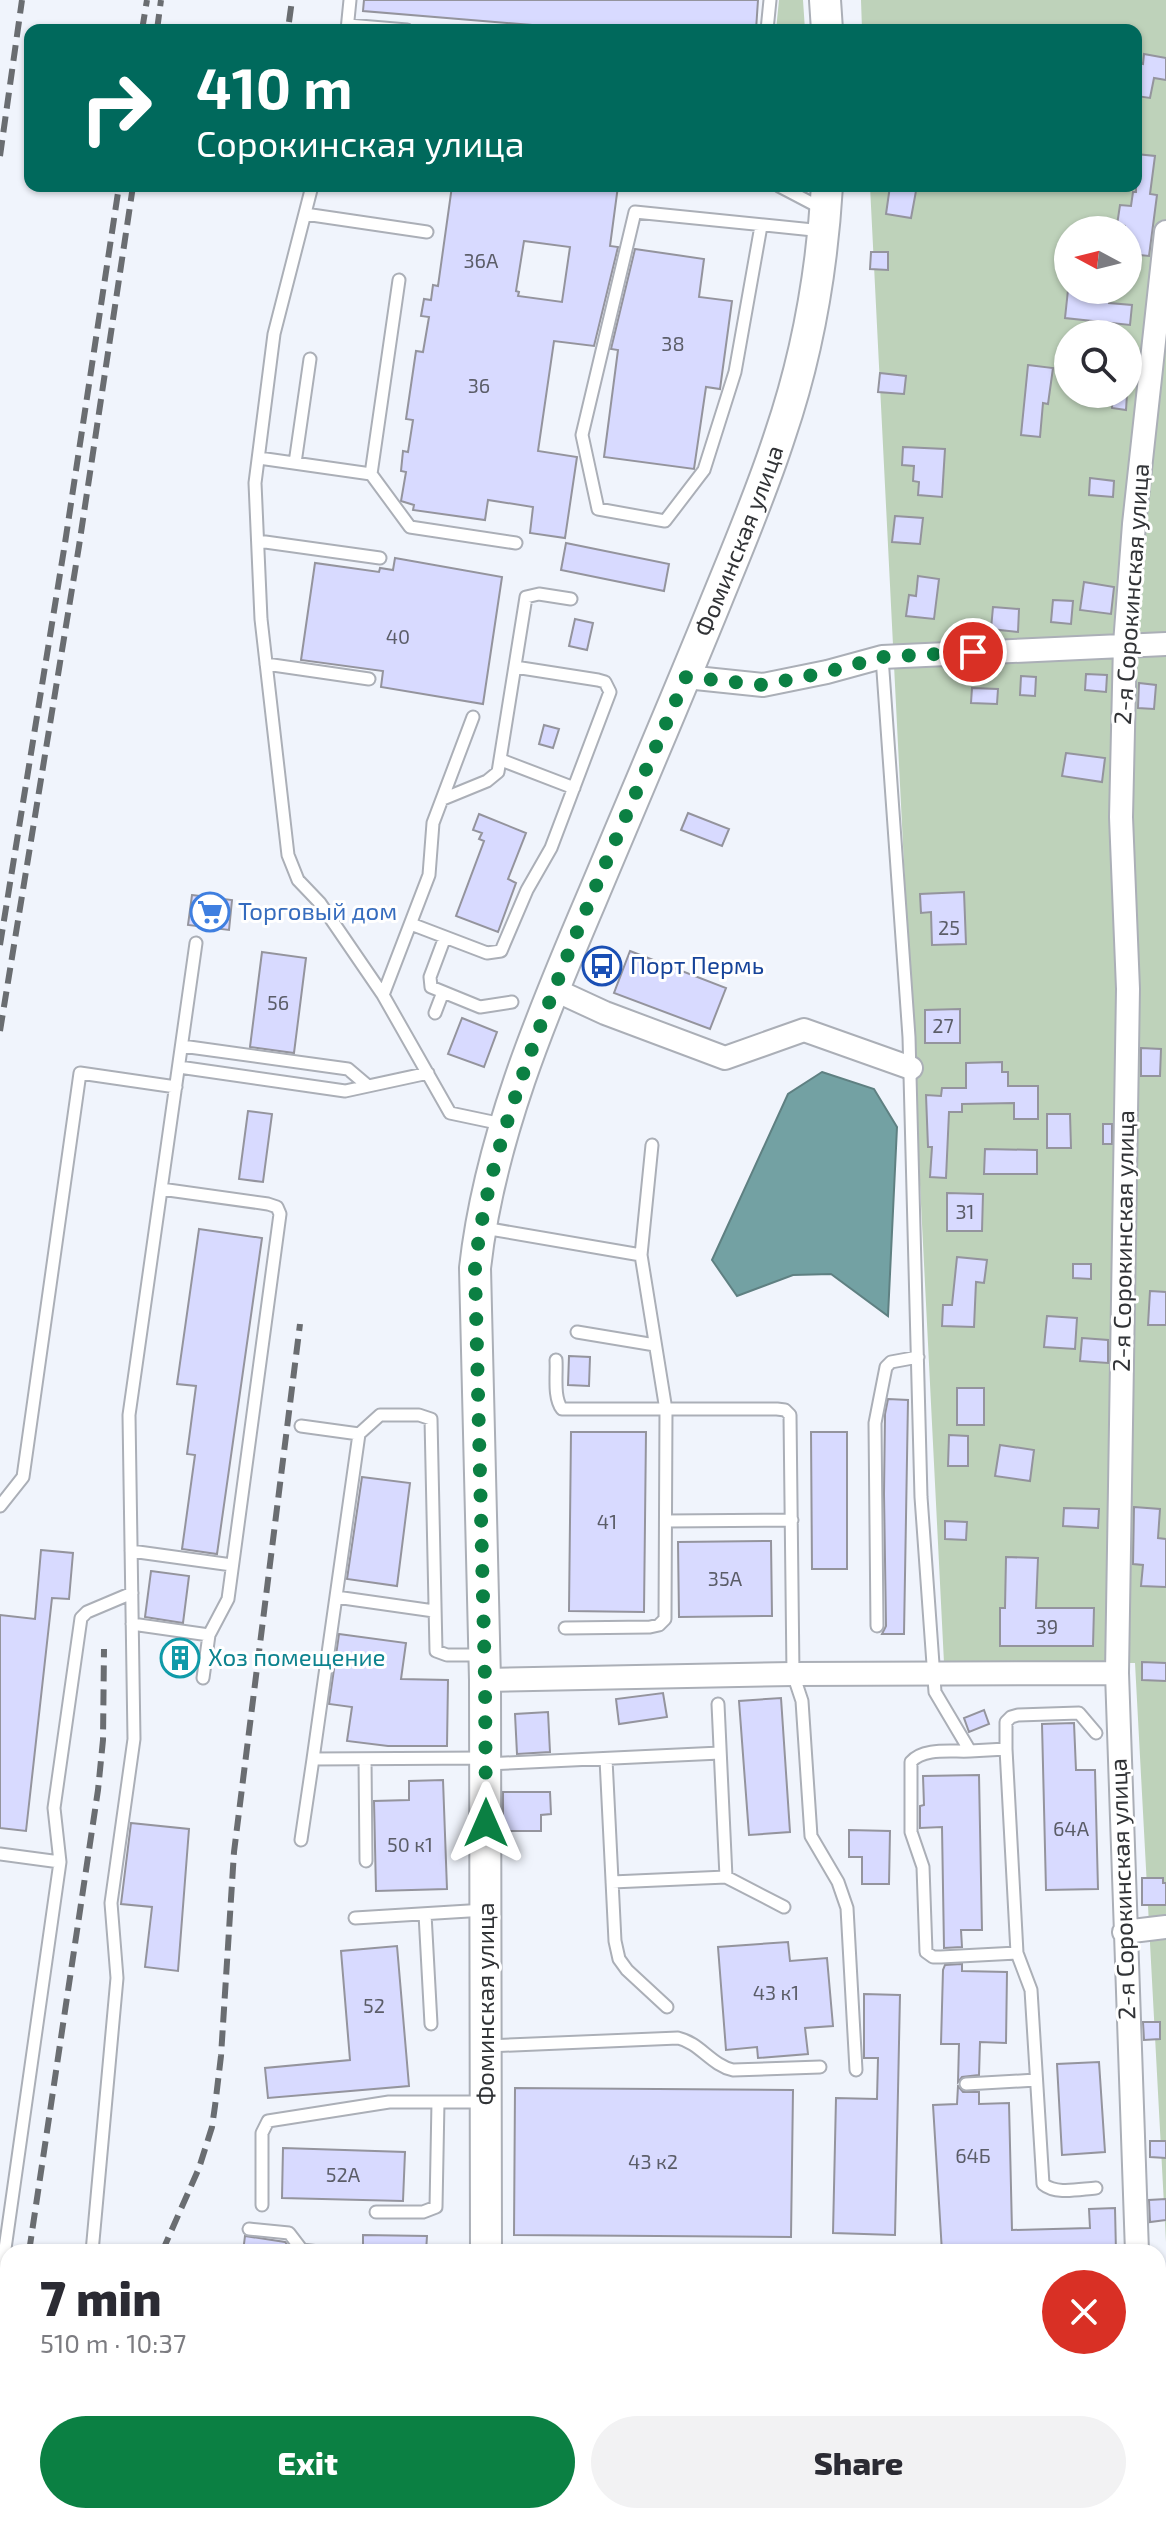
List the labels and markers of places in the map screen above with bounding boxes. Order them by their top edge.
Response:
pin [939,618,1007,686]
supermarket icon: Торговый дом [189,891,231,933]
place label: Торговый дом [238,896,397,925]
bus stop icon: Порт Пермь [581,945,623,987]
place label: Порт Пермь [630,950,764,979]
building icon: Хоз помещение [159,1637,201,1679]
place label: Хоз помещение [208,1642,385,1671]

